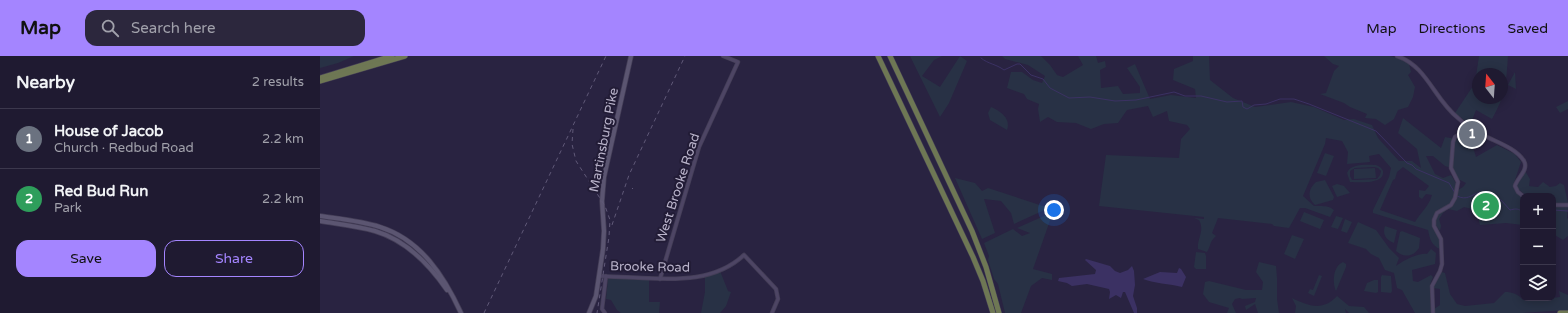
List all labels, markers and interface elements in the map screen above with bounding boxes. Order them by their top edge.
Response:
search box [85,10,365,46]
text: Map [20,17,61,39]
icon: search [99,17,121,39]
text: Search here [131,19,215,37]
text: Map [1366,20,1397,37]
text: Directions [1419,20,1486,37]
text: Saved [1508,20,1548,37]
north arrow [1472,68,1508,104]
text: Nearby [16,72,75,93]
text: 2 results [252,74,304,90]
street label: Martinsburg Pike [586,87,622,193]
pin: 1 [1459,119,1485,149]
text: House of Jacob [54,122,164,140]
text: 1 [25,131,33,147]
text: 2.2 km [262,131,304,147]
street label: West Brooke Road [653,131,703,245]
text: Church · Redbud Road [54,140,194,156]
text: Red Bud Run [54,182,148,200]
text: 2 [25,191,33,207]
text: 2.2 km [262,191,304,207]
pin: 2 [1473,191,1499,221]
map controls [1520,193,1556,301]
button: + [1520,193,1556,229]
text: Park [54,200,82,216]
your location [1044,200,1064,220]
button: − [1520,229,1556,265]
button: Save [16,240,156,277]
button: Share [164,240,304,277]
street label: Brooke Road [610,258,690,276]
button: layers [1520,265,1556,301]

